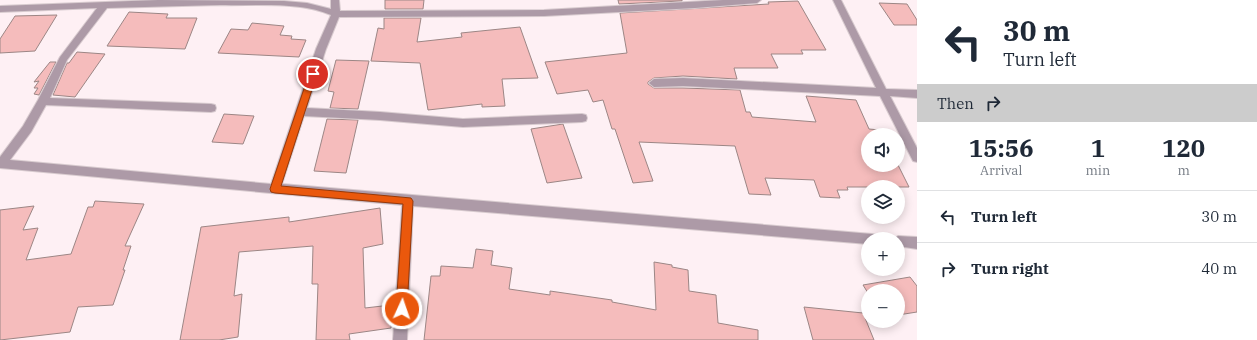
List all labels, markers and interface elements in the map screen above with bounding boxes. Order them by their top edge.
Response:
text: 30 m [1003,12,1070,49]
icon: left [937,16,989,68]
text: Turn left [1003,48,1077,71]
pin [296,57,330,91]
icon: arrive [302,63,324,85]
icon: right [982,92,1004,114]
text: Then [937,94,974,113]
map controls [861,128,905,328]
button: sound [861,128,905,172]
text: 15:56 [969,132,1034,164]
text: 1 [1091,132,1105,164]
text: 120 [1162,132,1205,164]
text: Arrival [980,162,1022,179]
text: min [1085,162,1110,179]
text: m [1177,162,1190,179]
button: layers [861,180,905,224]
icon: left [937,206,959,228]
text: Turn left [971,207,1037,226]
text: 30 m [1201,207,1237,226]
button: + [861,232,905,276]
icon: right [937,258,959,280]
text: Turn right [971,259,1049,278]
text: 40 m [1201,259,1237,278]
button: − [861,284,905,328]
position arrow [381,288,423,330]

